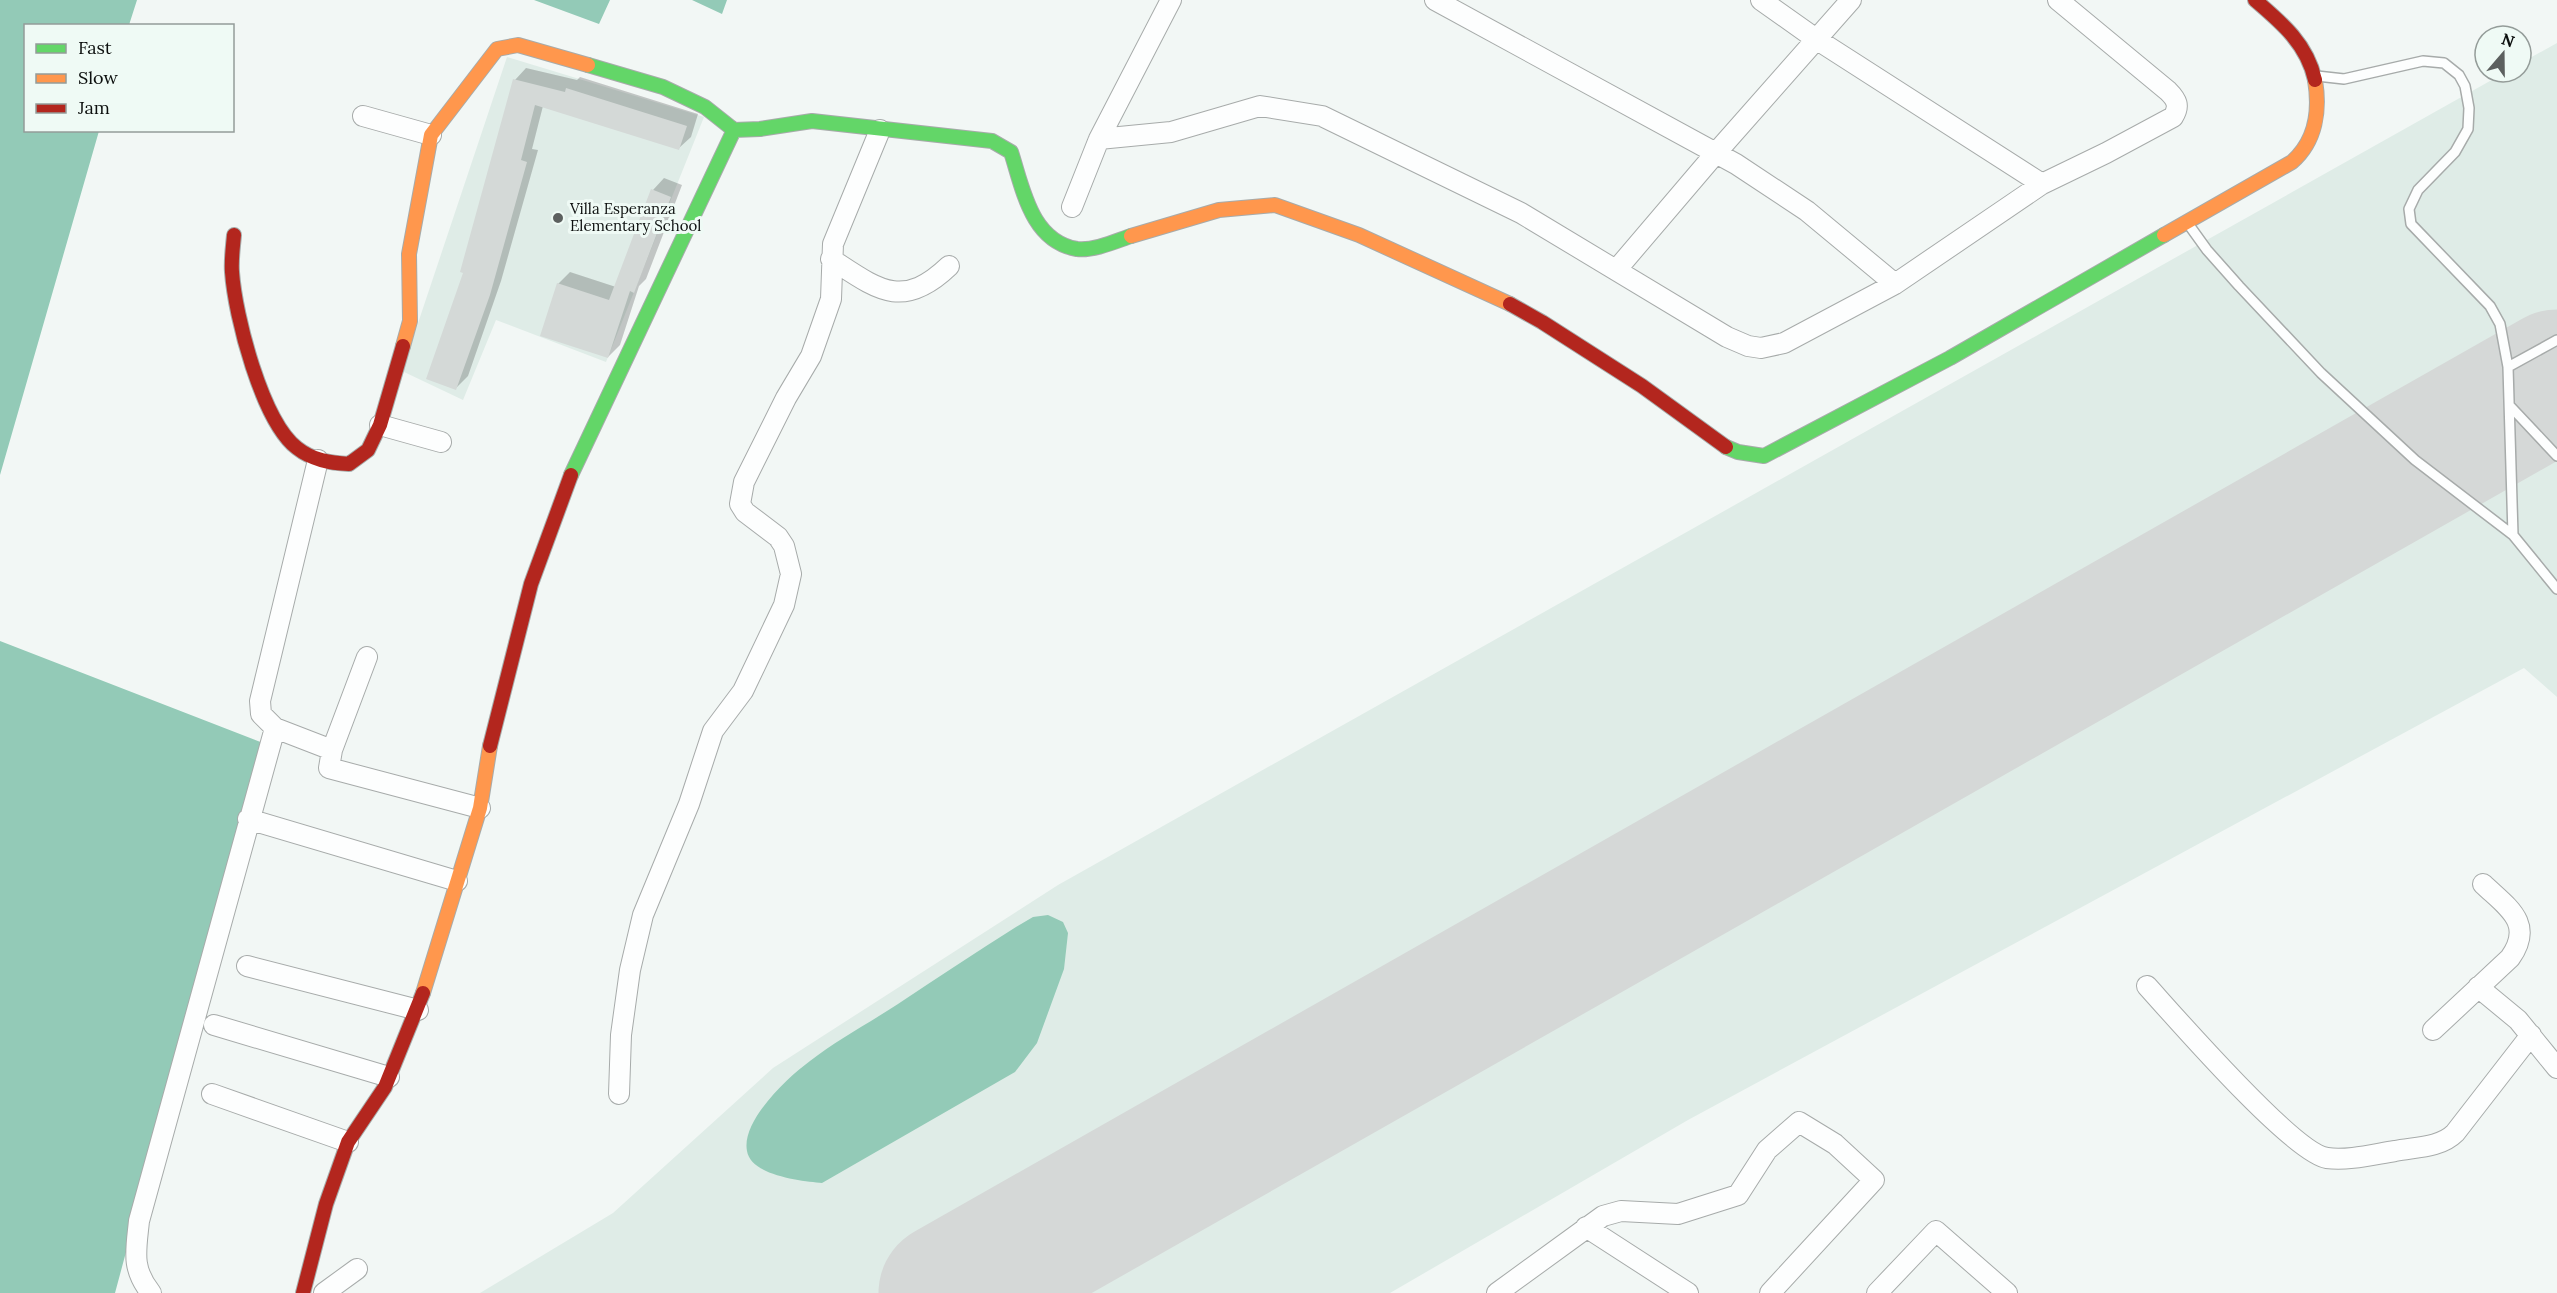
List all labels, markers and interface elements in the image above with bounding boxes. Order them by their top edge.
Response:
legend [24,24,234,132]
north arrow [2473,24,2533,84]
text: N [2499,28,2517,51]
text: Fast [78,36,112,59]
text: Slow [78,66,118,89]
text: Jam [77,96,110,119]
place label: Villa Esperanza Elementary School [569,199,701,235]
marker: Villa Esperanza Elementary School [551,211,565,225]

